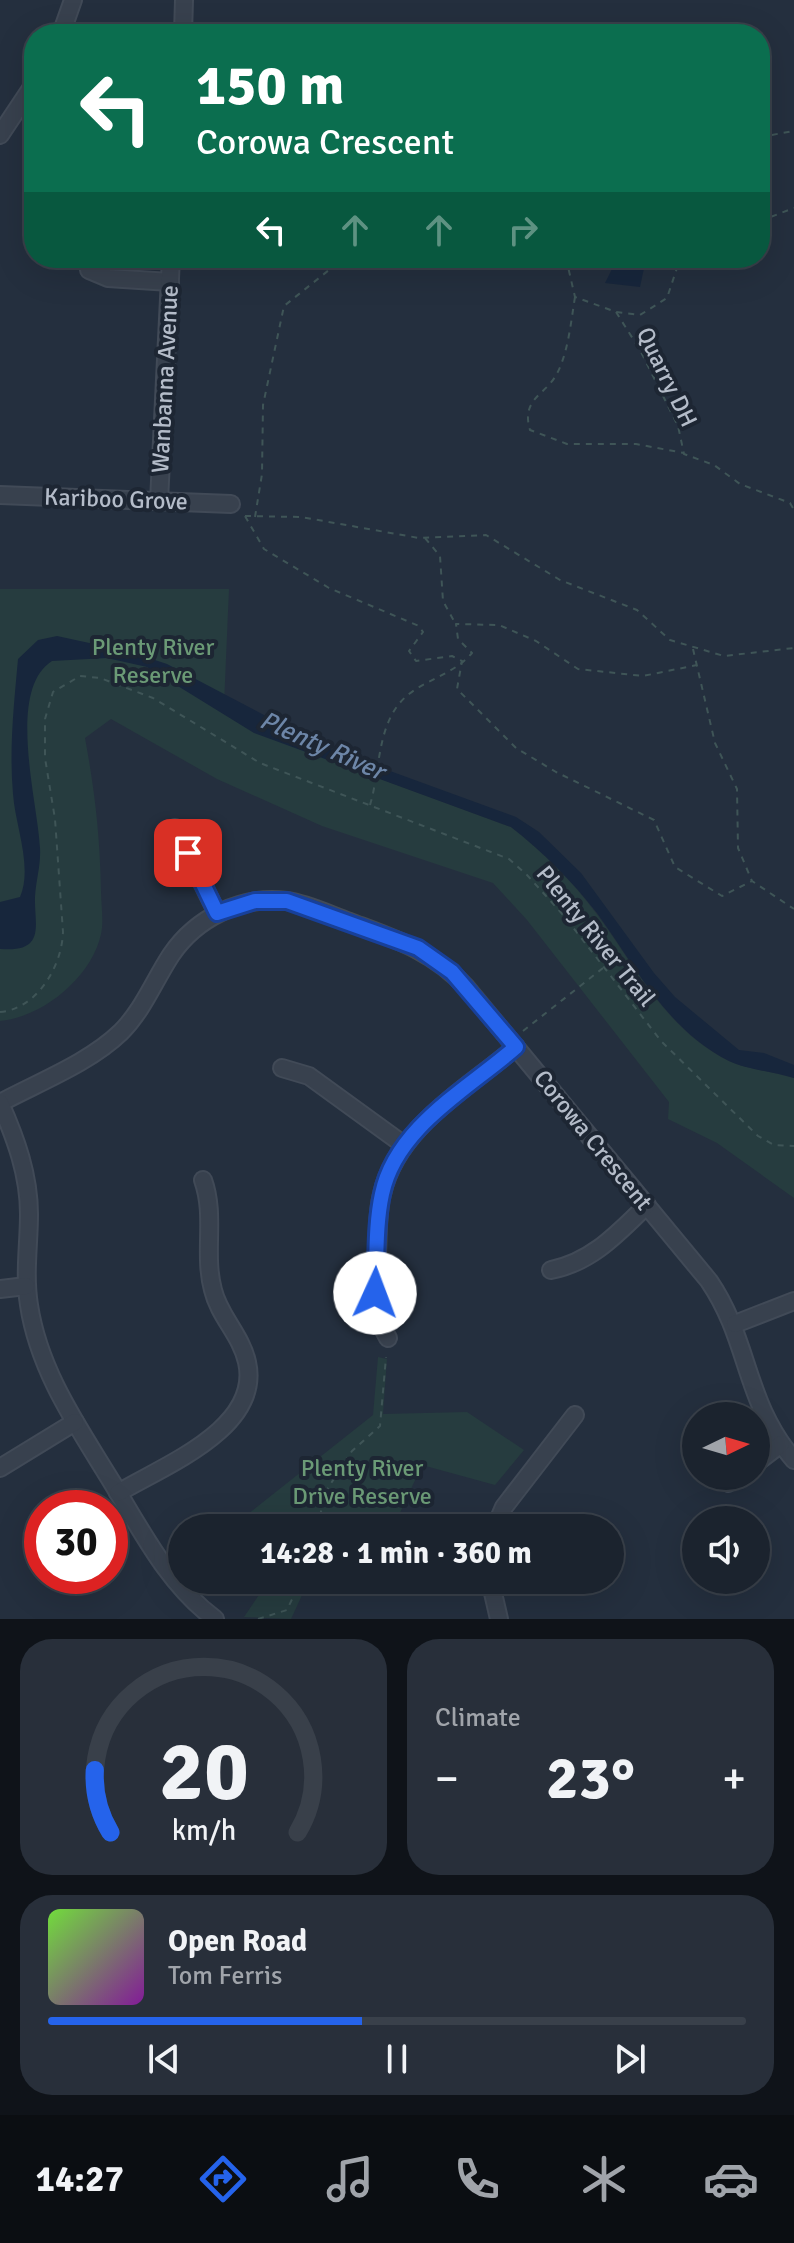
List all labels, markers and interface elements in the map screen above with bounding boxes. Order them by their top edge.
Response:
text: 150 m [196,51,344,120]
icon: left [64,56,168,160]
text: Corowa Crescent [196,120,454,165]
icon: left [249,208,293,252]
icon: ahead [333,208,377,252]
icon: ahead [417,208,461,252]
icon: right [501,208,545,252]
street label: Wanbanna Avenue [145,284,185,474]
street label: Quarry DH [630,322,704,432]
street label: Kariboo Grove [44,481,188,517]
park label: Plenty River Reserve [92,632,214,690]
water label: Plenty River [255,704,392,789]
pin [154,819,222,887]
icon: arrive [166,831,210,875]
street label: Plenty River Trail [530,859,662,1013]
street label: Corowa Crescent [527,1064,659,1216]
position arrow [333,1251,417,1335]
north arrow [682,1402,770,1490]
map controls [682,1402,770,1594]
park label: Plenty River Drive Reserve [292,1453,432,1511]
speed limit sign: 30 [24,1490,128,1594]
button: sound [682,1506,770,1594]
text: 14:28 · 1 min · 360 m [260,1535,532,1572]
text: Climate [435,1702,521,1734]
text: 20 [159,1721,248,1823]
text: 23° [546,1742,635,1816]
text: − [435,1752,459,1806]
text: + [722,1752,746,1806]
text: km/h [171,1813,236,1848]
text: Open Road [168,1923,307,1960]
text: Tom Ferris [168,1960,282,1992]
icon: previous [142,2037,186,2081]
icon: pause [375,2037,419,2081]
icon: next [608,2037,652,2081]
icon: directions [195,2151,251,2207]
icon: music [322,2151,378,2207]
icon: phone [449,2151,505,2207]
icon: climate [576,2151,632,2207]
icon: car [703,2151,759,2207]
text: 14:27 [35,2157,124,2202]

